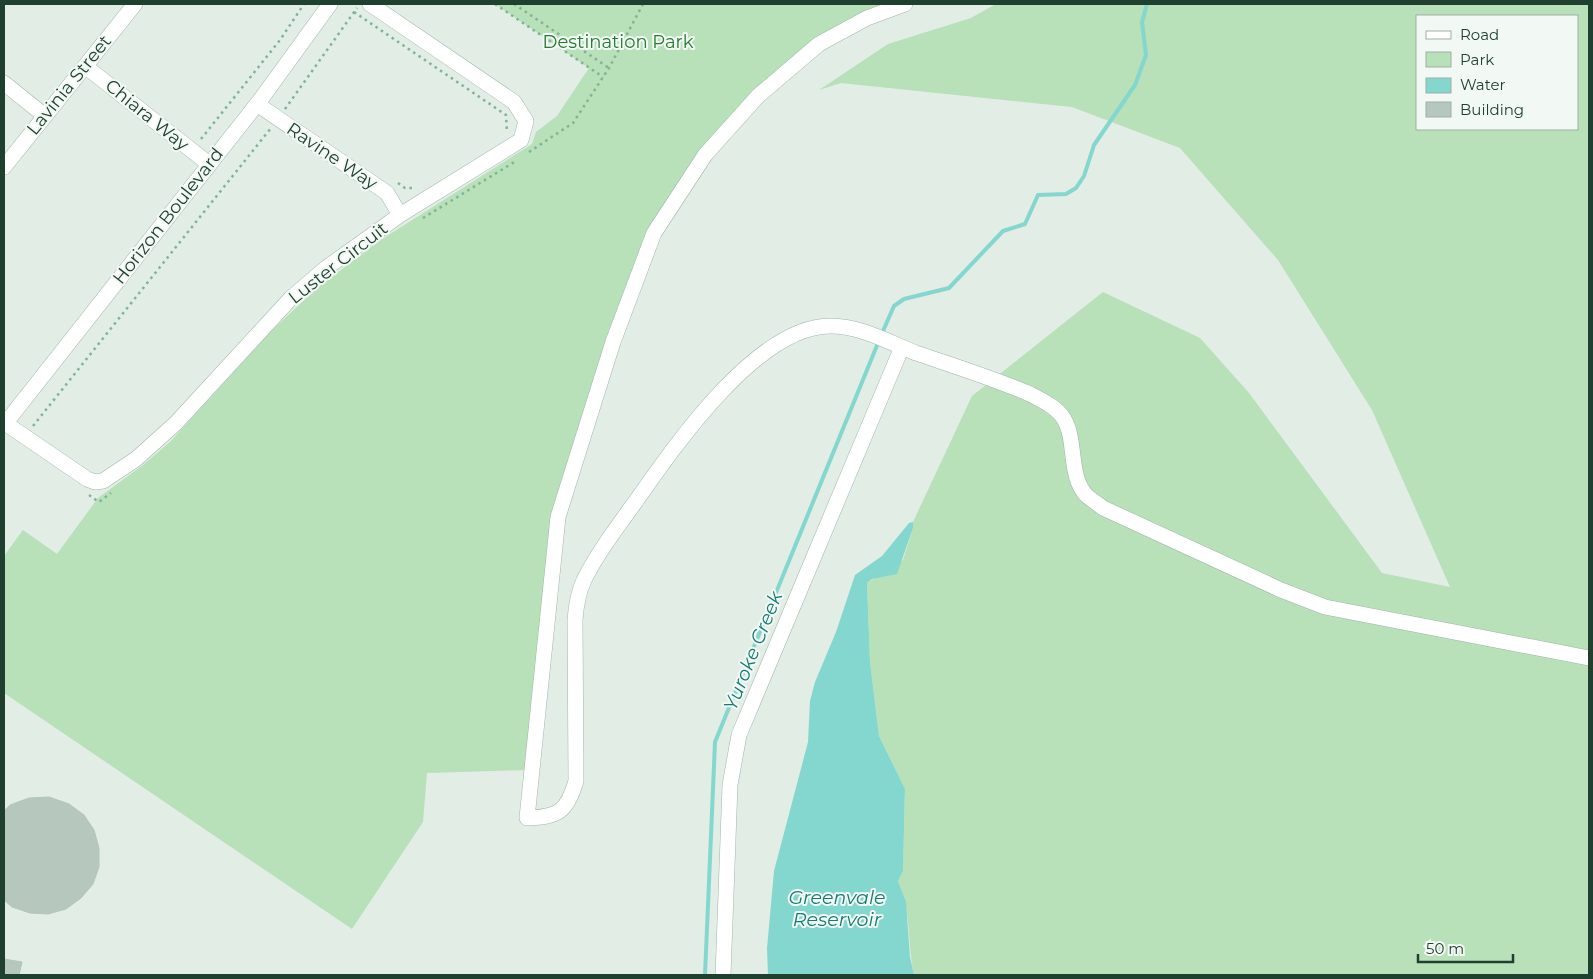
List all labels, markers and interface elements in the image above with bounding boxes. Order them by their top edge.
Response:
legend [1416,15,1578,130]
text: Road [1460,25,1499,44]
street label: Lavinia Street [22,31,116,139]
park label: Destination Park [543,31,694,53]
text: Park [1460,50,1494,69]
street label: Chiara Way [101,75,193,156]
text: Water [1460,75,1506,94]
text: Building [1460,100,1524,119]
street label: Ravine Way [282,118,382,195]
street label: Horizon Boulevard [108,144,228,288]
street label: Luster Circuit [284,217,392,309]
water label: Yuroke Creek [719,587,788,714]
water label: Greenvale Reservoir [788,886,886,931]
scale bar [1418,932,1513,964]
text: 50 m [1426,939,1464,958]

